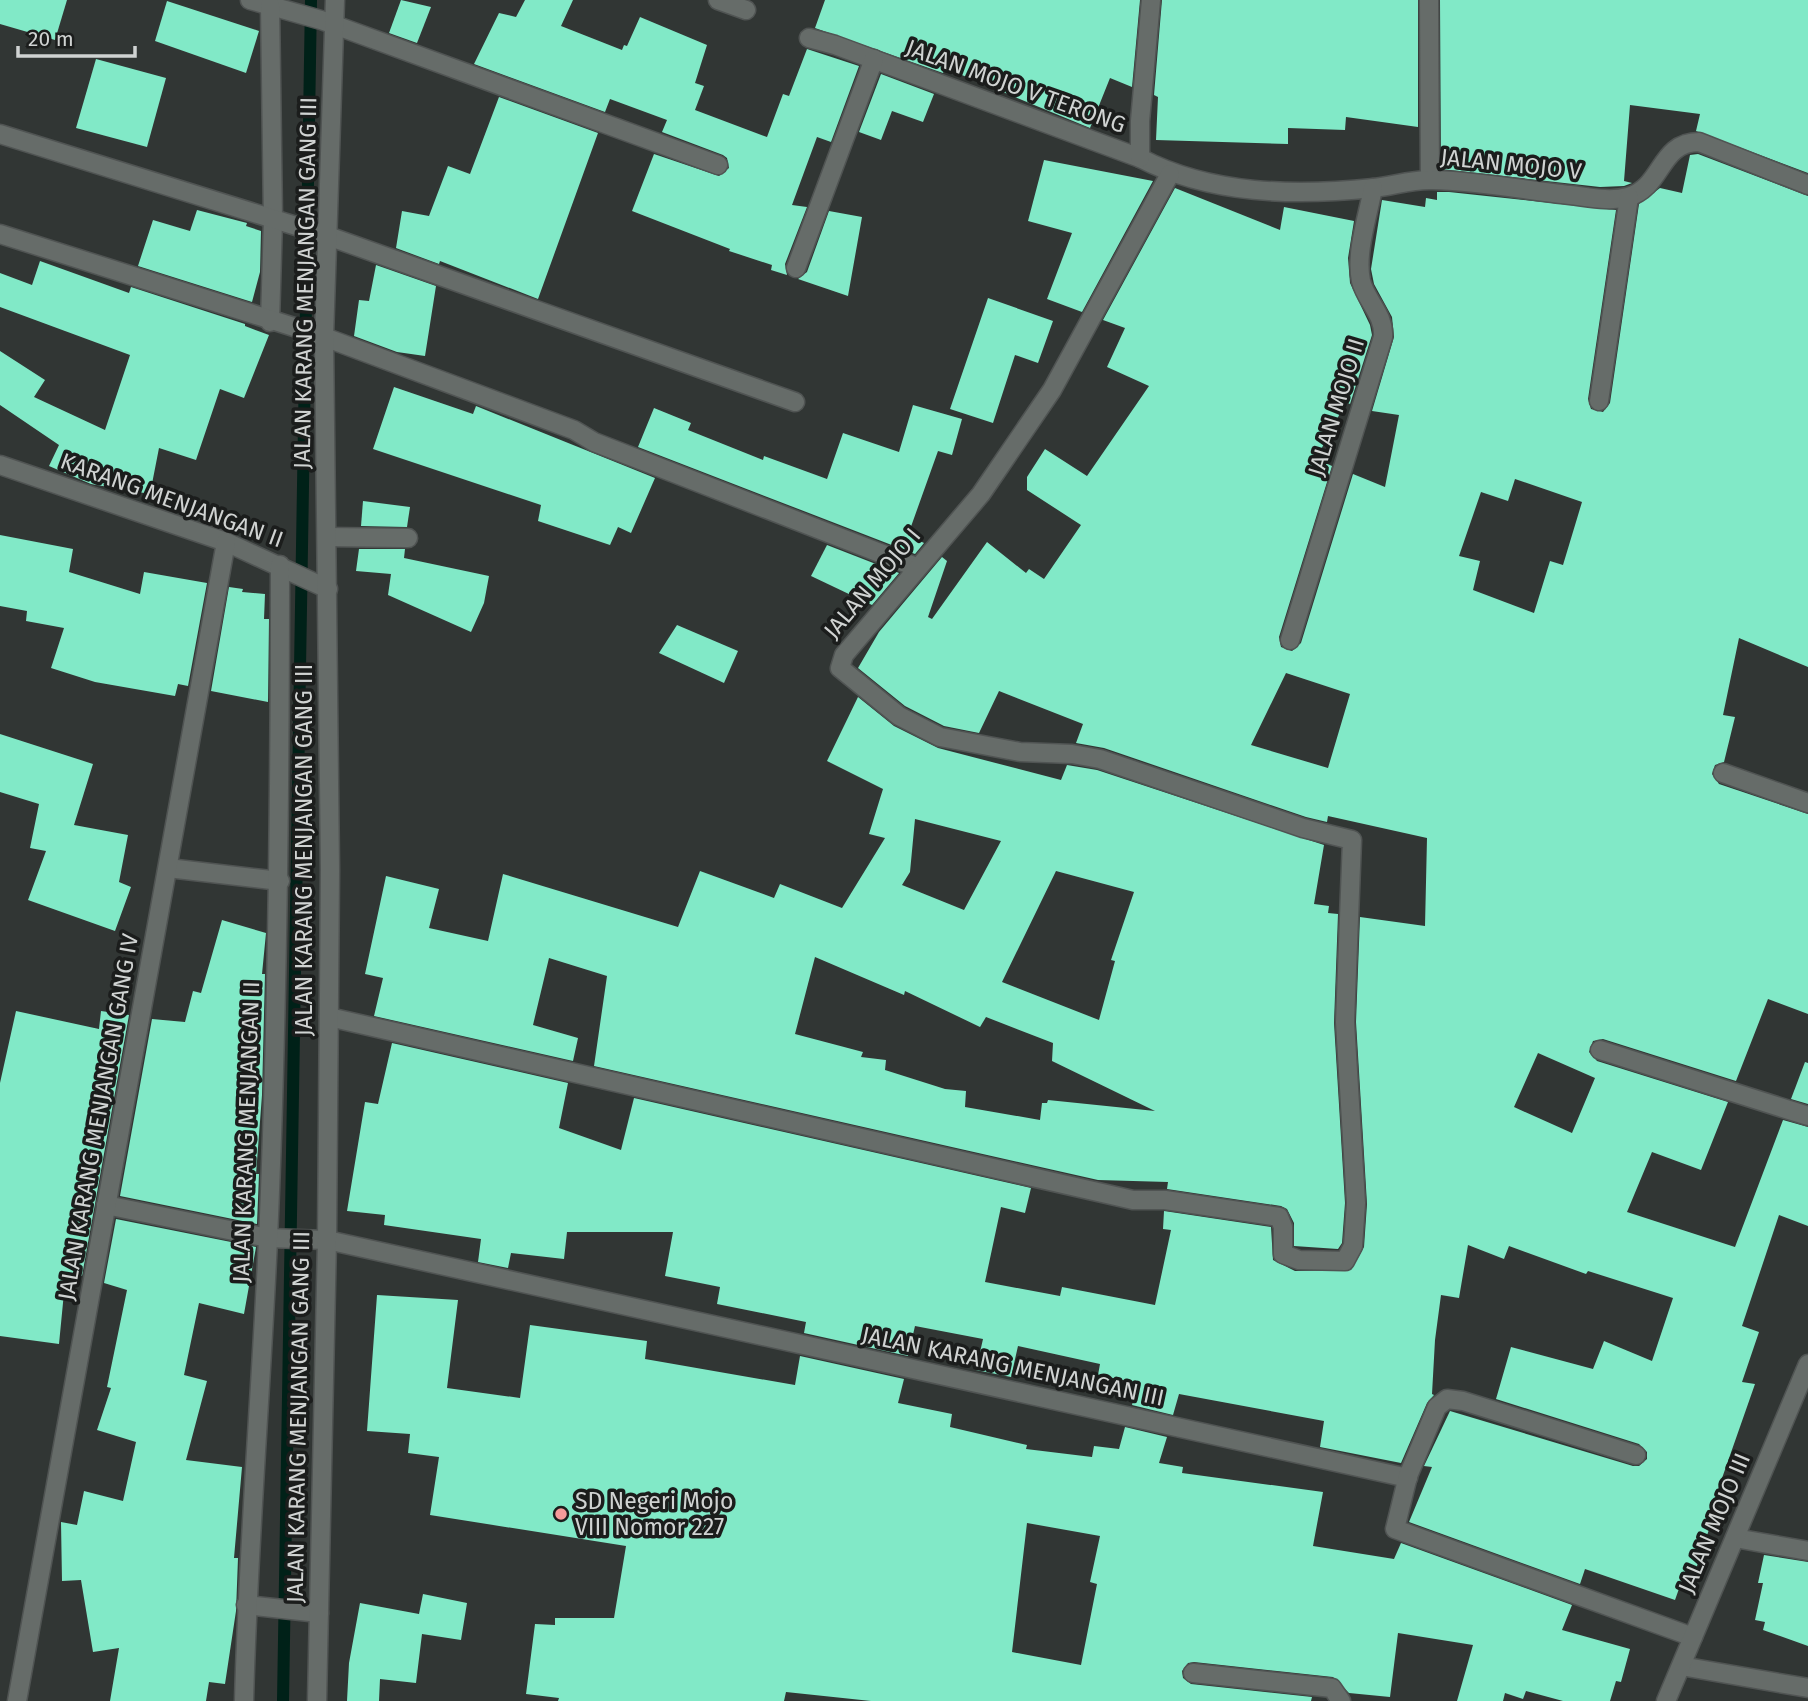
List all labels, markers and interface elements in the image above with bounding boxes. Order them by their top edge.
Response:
scale bar [18,14,135,58]
text: 20 m [28,26,74,52]
street label: JALAN MOJO V TERONG [902,33,1130,139]
street label: JALAN KARANG MENJANGAN GANG III [288,97,322,469]
street label: JALAN MOJO V [1439,143,1583,185]
street label: JALAN MOJO II [1302,335,1370,479]
street label: KARANG MENJANGAN II [57,447,287,553]
street label: JALAN MOJO I [818,522,926,644]
street label: JALAN KARANG MENJANGAN GANG III [290,664,318,1036]
street label: JALAN KARANG MENJANGAN GANG IV [52,931,144,1302]
street label: JALAN KARANG MENJANGAN II [227,981,265,1283]
street label: JALAN KARANG MENJANGAN GANG III [281,1231,315,1603]
street label: JALAN KARANG MENJANGAN III [859,1320,1167,1412]
street label: JALAN MOJO III [1672,1449,1756,1597]
place label: SD Negeri Mojo VIII Nomor 227 [575,1487,733,1541]
marker: SD Negeri Mojo VIII Nomor 227 [553,1506,569,1522]

